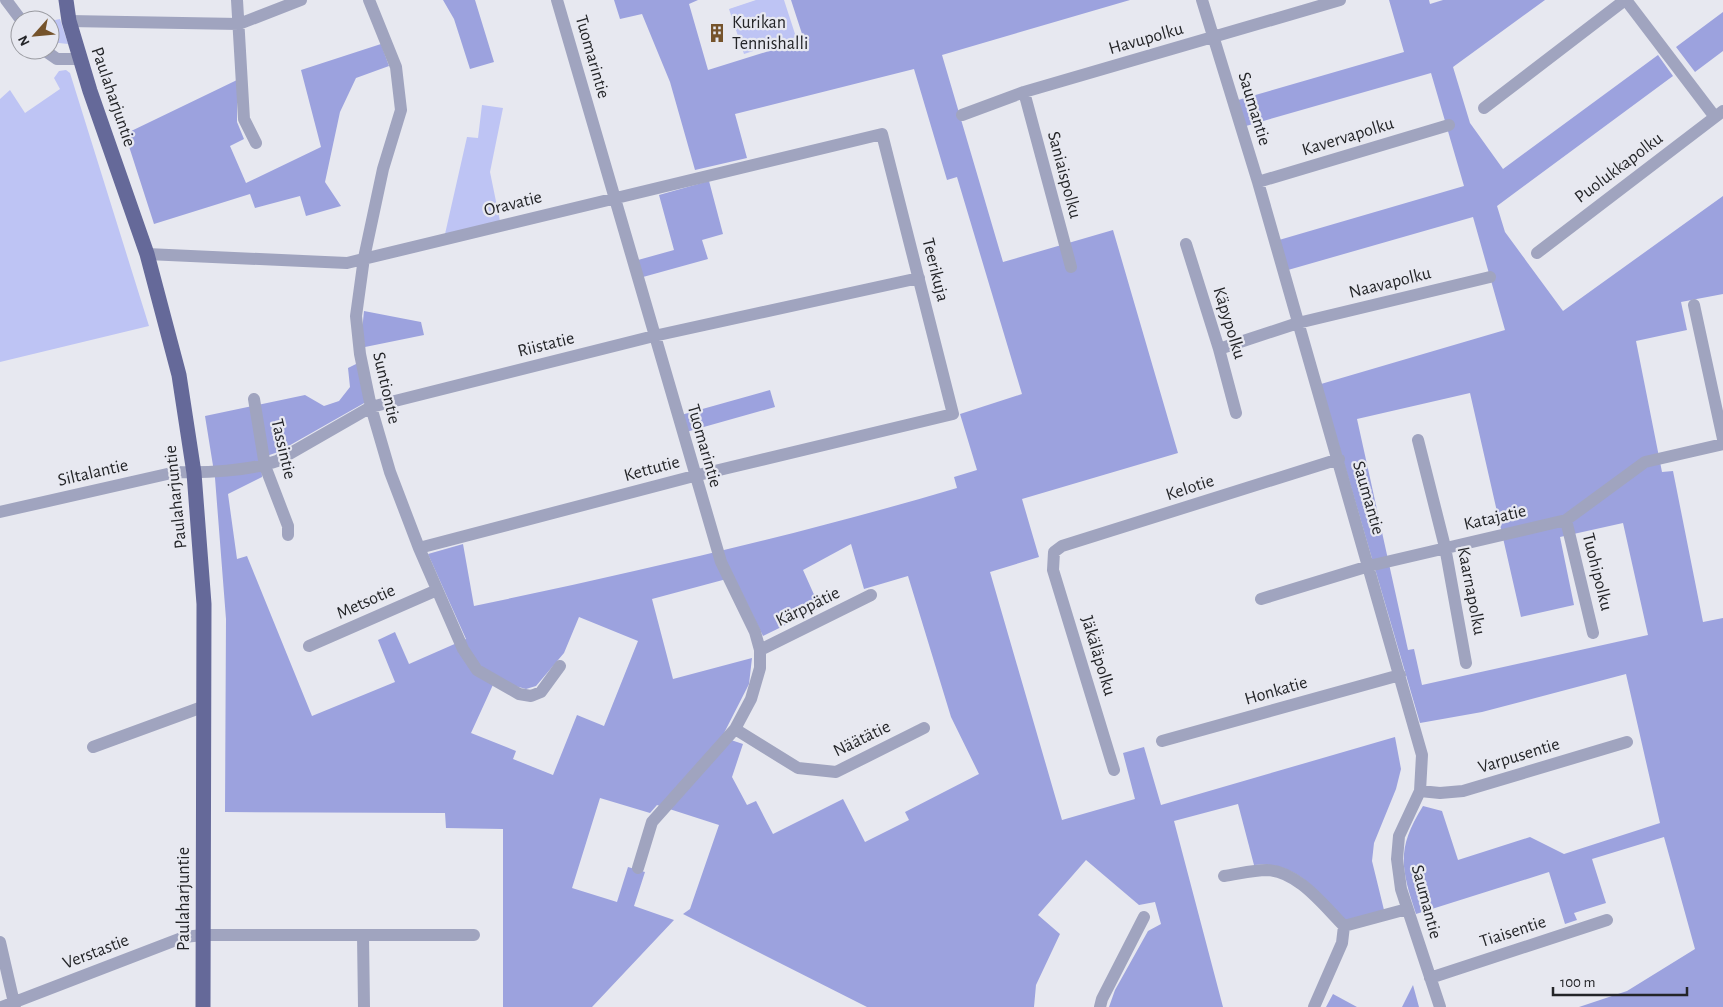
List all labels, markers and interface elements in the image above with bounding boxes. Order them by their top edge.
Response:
north arrow [10,10,60,60]
street label: Tuomarintie [572,13,612,101]
place label: Kurikan Tennishalli [732,14,808,53]
street label: Havupolku [1107,20,1185,58]
building icon: Kurikan Tennishalli [706,22,728,44]
text: N [16,33,33,48]
street label: Paulaharjuntie [88,45,138,149]
street label: Saumantie [1234,70,1274,148]
street label: Kavervapolku [1300,115,1396,159]
street label: Puolukkapolku [1572,129,1666,207]
street label: Saniaispolku [1044,130,1084,220]
street label: Oravatie [482,188,544,220]
street label: Teerikuja [918,236,952,304]
street label: Naavapolku [1347,264,1433,302]
street label: Käpypolku [1210,285,1248,361]
street label: Riistatie [516,329,576,361]
street label: Suntiontie [369,350,403,426]
street label: Tuomarintie [684,402,724,490]
street label: Tassintie [267,417,299,481]
street label: Paulaharjuntie [162,444,190,550]
street label: Kettutie [622,453,682,485]
street label: Siltalantie [56,456,130,490]
street label: Saumantie [1349,459,1387,537]
street label: Kelotie [1164,472,1216,504]
street label: Katajatie [1462,502,1528,534]
street label: Tuohipolku [1579,531,1615,613]
street label: Kaarnapolku [1454,545,1488,637]
street label: Metsotie [334,581,398,623]
street label: Kärppätie [773,584,843,630]
street label: Jäkäläpolku [1077,614,1119,698]
street label: Honkatie [1243,673,1309,709]
street label: Näätätie [831,718,893,760]
street label: Varpusentie [1476,735,1562,777]
street label: Paulaharjuntie [175,847,193,951]
street label: Saumantie [1408,863,1444,941]
street label: Tiaisentie [1478,913,1548,951]
street label: Verstastie [60,931,132,973]
scale bar [1553,964,1687,996]
text: 100 m [1560,975,1595,990]

